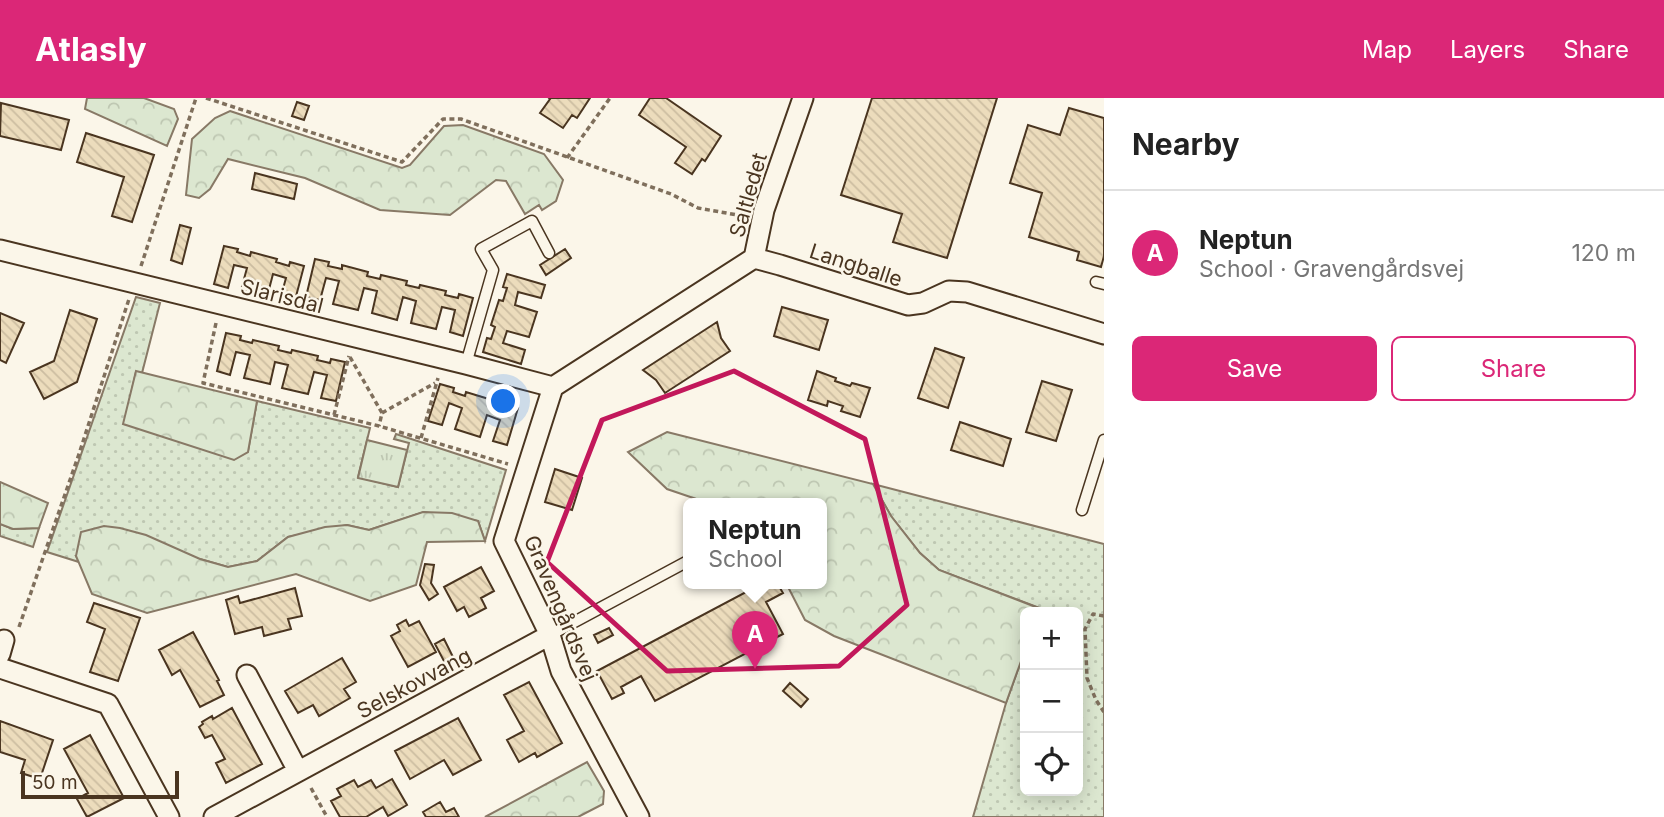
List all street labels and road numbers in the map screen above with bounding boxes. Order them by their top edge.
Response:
street label: Saltledet [724,150,772,240]
street label: Langballe [806,238,906,292]
street label: Slarisdal [238,274,326,318]
street label: Gravengårdsvej [519,531,603,685]
street label: Selskovvang [353,642,475,724]

